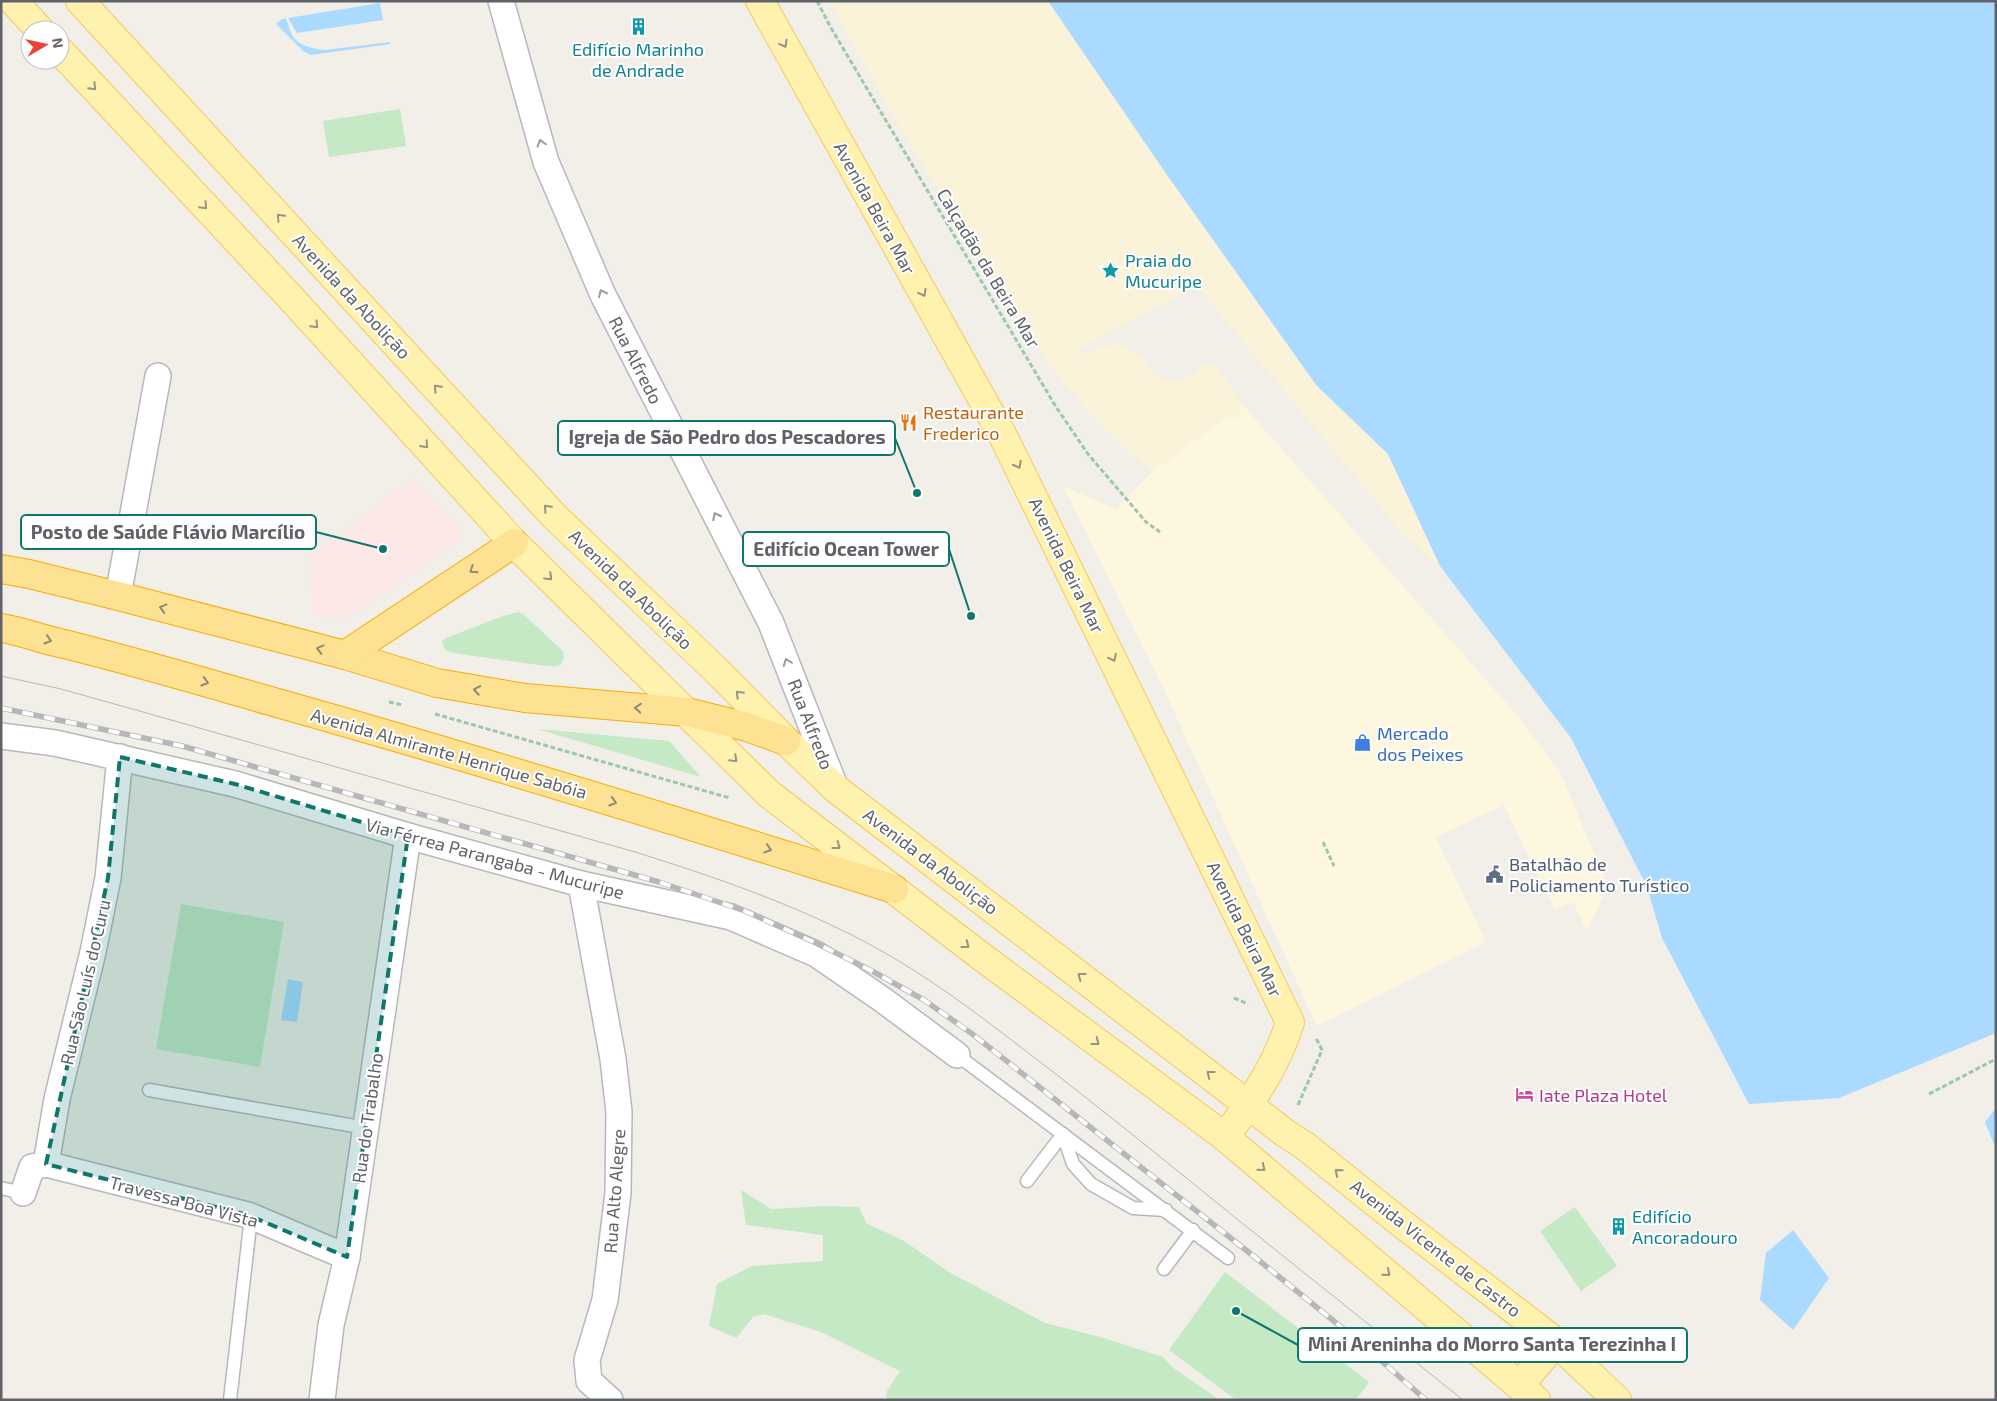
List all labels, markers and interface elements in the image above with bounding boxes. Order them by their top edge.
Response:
building icon: Edifício Marinho de Andrade [628,16,648,36]
north arrow [20,20,70,70]
text: N [49,37,68,49]
place label: Edifício Marinho de Andrade [572,38,704,81]
one-way arrow [777,38,787,47]
one-way arrow [87,81,96,90]
one-way arrow [536,138,547,147]
street label: Avenida Beira Mar [829,138,921,278]
street label: Calçadão da Beira Mar [932,184,1045,352]
one-way arrow [198,200,207,209]
one-way arrow [277,214,286,223]
street label: Avenida da Abolição [288,229,416,364]
place label: Praia do Mucuripe [1125,249,1202,292]
place icon: Praia do Mucuripe [1101,260,1121,280]
one-way arrow [916,287,926,296]
one-way arrow [598,289,609,298]
street label: Rua Alfredo [605,313,667,407]
one-way arrow [309,319,318,328]
one-way arrow [434,385,443,394]
place label: Restaurante Frederico [923,401,1024,444]
restaurant icon: Restaurante Frederico [899,412,919,432]
callout: Igreja de São Pedro dos Pescadores [558,421,895,455]
text: Igreja de São Pedro dos Pescadores [569,425,885,448]
one-way arrow [419,439,428,448]
one-way arrow [1012,460,1022,469]
street label: Avenida Beira Mar [1025,494,1109,636]
one-way arrow [544,505,553,514]
one-way arrow [712,512,722,521]
callout: Posto de Saúde Flávio Marcílio [21,515,316,549]
text: Posto de Saúde Flávio Marcílio [31,520,305,543]
street label: Avenida da Abolição [564,524,697,654]
callout: Edifício Ocean Tower [743,532,949,566]
text: Edifício Ocean Tower [753,537,939,560]
one-way arrow [470,564,479,573]
one-way arrow [543,571,552,580]
one-way arrow [158,603,167,614]
one-way arrow [44,634,52,644]
one-way arrow [315,644,324,655]
one-way arrow [1107,653,1117,662]
one-way arrow [782,658,793,667]
one-way arrow [201,676,210,687]
street label: Rua Alfredo [784,676,838,772]
one-way arrow [472,685,481,695]
one-way arrow [736,691,745,700]
street label: Avenida Almirante Henrique Sabóia [308,703,590,803]
one-way arrow [634,703,642,714]
place label: Mercado dos Peixes [1377,722,1463,765]
shop icon: Mercado dos Peixes [1353,733,1373,753]
one-way arrow [728,753,737,762]
one-way arrow [608,796,617,806]
street label: Avenida da Abolição [859,803,1003,920]
street label: Via Férrea Parangaba - Mucuripe [363,813,627,903]
one-way arrow [831,840,841,849]
one-way arrow [764,844,772,854]
place label: Batalhão de Policiamento Turístico [1509,853,1689,896]
street label: Avenida Beira Mar [1203,858,1287,1000]
public building icon: Batalhão de Policiamento Turístico [1485,864,1505,884]
street label: Rua São Luís do Curu [55,897,115,1067]
one-way arrow [960,939,970,948]
one-way arrow [1078,973,1087,981]
one-way arrow [1090,1036,1100,1045]
street label: Rua do Trabalho [347,1051,387,1185]
one-way arrow [1207,1072,1216,1080]
place label: Iate Plaza Hotel [1539,1084,1668,1106]
hotel icon: Iate Plaza Hotel [1515,1085,1535,1105]
street label: Rua Alto Alegre [599,1128,629,1254]
one-way arrow [1257,1162,1266,1171]
one-way arrow [1335,1170,1344,1178]
street label: Travessa Boa Vista [107,1171,261,1231]
street label: Avenida Vicente de Castro [1346,1174,1526,1322]
place label: Edifício Ancoradouro [1632,1205,1738,1248]
building icon: Edifício Ancoradouro [1608,1216,1628,1236]
one-way arrow [1381,1267,1390,1276]
callout: Mini Areninha do Morro Santa Terezinha I [1298,1328,1687,1362]
text: Mini Areninha do Morro Santa Terezinha I [1308,1332,1676,1355]

